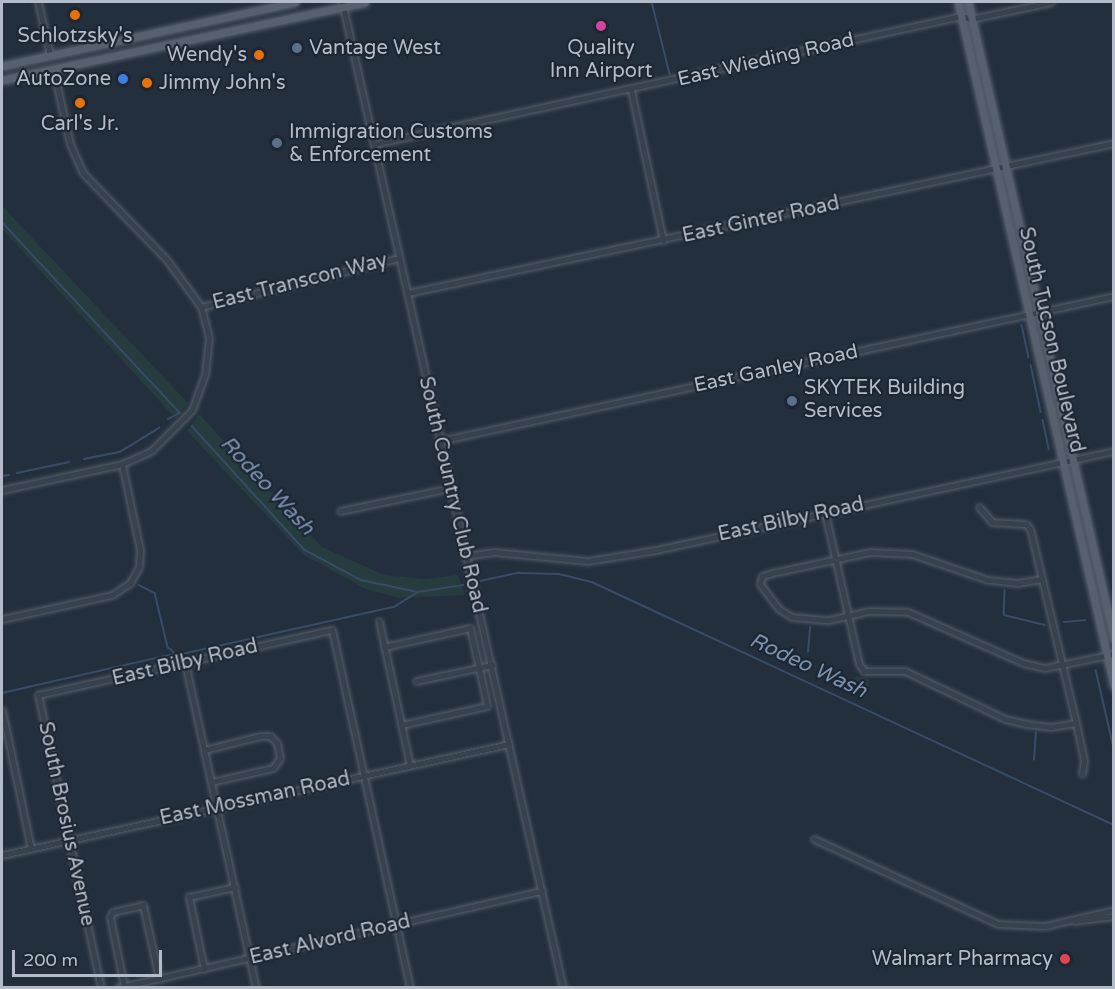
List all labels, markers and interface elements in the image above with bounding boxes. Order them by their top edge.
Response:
marker: Schlotzsky's [68,8,82,22]
marker: Quality Inn Airport [594,19,608,33]
place label: Schlotzsky's [17,24,133,48]
street label: East Wieding Road [675,28,857,92]
place label: Vantage West [309,36,441,60]
place label: Quality Inn Airport [550,36,652,83]
marker: Vantage West [290,41,304,55]
place label: Wendy's [167,43,247,67]
marker: Wendy's [252,48,266,62]
place label: AutoZone [16,67,111,91]
place label: Jimmy John's [159,71,286,95]
marker: AutoZone [116,72,130,86]
marker: Jimmy John's [140,76,154,90]
marker: Carl's Jr. [73,96,87,110]
place label: Carl's Jr. [41,112,119,136]
place label: Immigration Customs & Enforcement [289,120,493,167]
marker: Immigration Customs & Enforcement [270,136,284,150]
street label: East Ginter Road [680,192,842,248]
street label: South Tucson Boulevard [1013,225,1089,455]
street label: East Transcon Way [210,249,390,315]
street label: East Ganley Road [692,340,860,398]
street label: South Country Club Road [413,374,491,616]
place label: SKYTEK Building Services [804,377,965,424]
marker: SKYTEK Building Services [785,394,799,408]
water label: Rodeo Wash [215,431,319,541]
street label: East Bilby Road [716,493,866,547]
water label: Rodeo Wash [746,628,870,704]
street label: East Bilby Road [110,635,260,691]
street label: South Brosius Avenue [33,720,99,928]
street label: East Mossman Road [158,767,352,831]
street label: East Alvord Road [247,910,413,970]
scale bar [15,938,165,976]
place label: Walmart Pharmacy [872,947,1053,971]
text: 200 m [23,949,78,971]
marker: Walmart Pharmacy [1058,952,1072,966]

